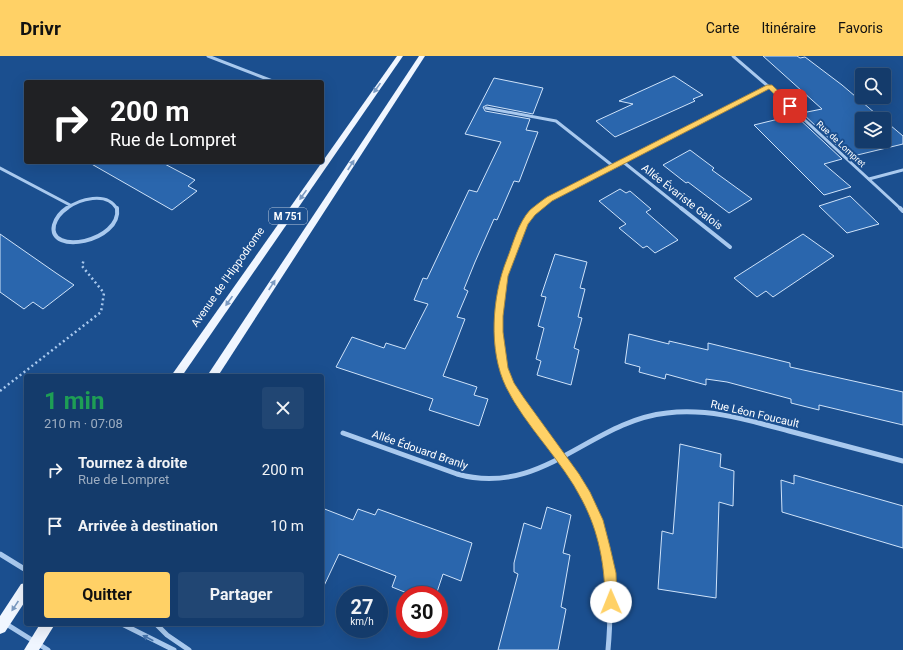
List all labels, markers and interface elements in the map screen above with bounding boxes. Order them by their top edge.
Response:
text: Drivr [20,17,61,40]
text: Carte [706,20,739,36]
text: Itinéraire [761,20,816,36]
text: Favoris [838,20,883,36]
map controls [855,68,891,148]
button: search [855,68,891,104]
one-way arrow [373,83,381,93]
pin [773,89,807,123]
text: 200 m [110,95,189,128]
icon: arrive [779,95,801,117]
icon: right [44,96,96,148]
button: layers [855,112,891,148]
street label: Rue de Lompret [814,119,868,169]
text: Rue de Lompret [110,129,236,150]
one-way arrow [347,160,355,170]
street label: Allée Évariste Galois [639,161,725,233]
one-way arrow [299,189,307,200]
road number: M 751 [269,208,307,224]
street label: Avenue de l'Hippodrome [189,224,267,329]
one-way arrow [268,280,276,290]
one-way arrow [225,296,233,306]
text: 1 min [44,387,104,415]
button: close [262,387,304,429]
street label: Rue Léon Foucault [709,397,801,431]
text: 210 m · 07:08 [44,416,123,431]
street label: Allée Édouard Branly [370,427,470,473]
text: Tournez à droite [78,454,187,472]
icon: right [44,459,66,481]
text: 200 m [262,461,304,479]
text: Rue de Lompret [78,472,169,487]
icon: arrive [44,515,66,537]
text: Arrivée à destination [78,517,218,535]
text: 10 m [270,517,304,535]
button: Quitter [44,572,170,618]
button: Partager [178,572,304,618]
position arrow [590,581,632,623]
speed limit sign: 30 [396,586,448,638]
text: 27 [351,595,373,619]
one-way arrow [11,600,19,611]
text: km/h [350,616,374,627]
one-way arrow [142,634,153,641]

